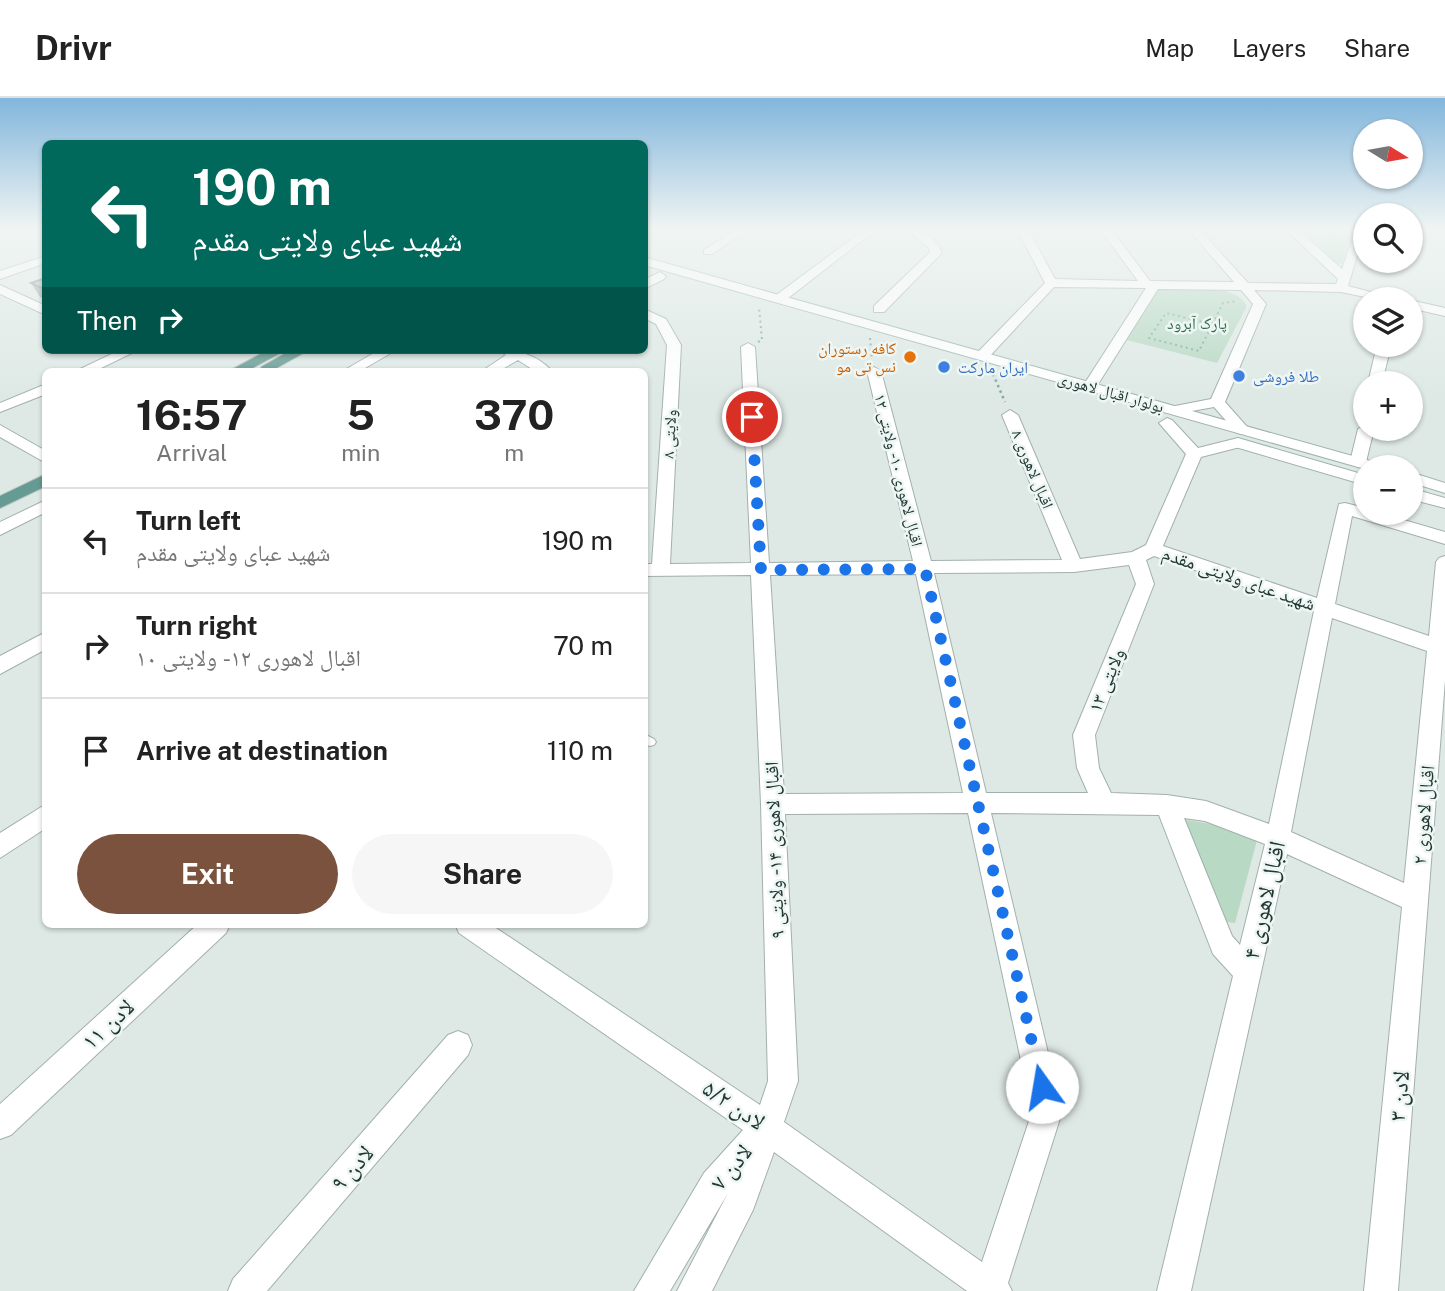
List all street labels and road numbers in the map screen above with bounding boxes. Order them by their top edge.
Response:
street label: بولوار اقبال لاهوری [1055,368,1166,418]
street label: اقبال لاهوری ۱۰ - ولایتی ۱۲ [869,392,927,549]
street label: ولایتی ۸ [659,409,681,459]
street label: اقبال لاهوری ۸ [1007,427,1058,512]
street label: شهید عبای ولایتی مقدم [1159,541,1319,617]
street label: ولایتی ۱۳ [1083,645,1130,715]
street label: اقبال لاهوری ۱۴ - ولایتی ۹ [760,761,789,939]
street label: اقبال لاهوری ۲ [1408,765,1439,866]
street label: اقبال لاهوری ۴ [1237,838,1291,962]
street label: لادن ۱۱ [76,993,140,1055]
street label: لادن ۳ [1383,1069,1415,1123]
street label: لادن ۵/۲ [697,1074,771,1136]
street label: لادن ۷ [704,1138,758,1196]
street label: لادن ۹ [325,1140,379,1196]

